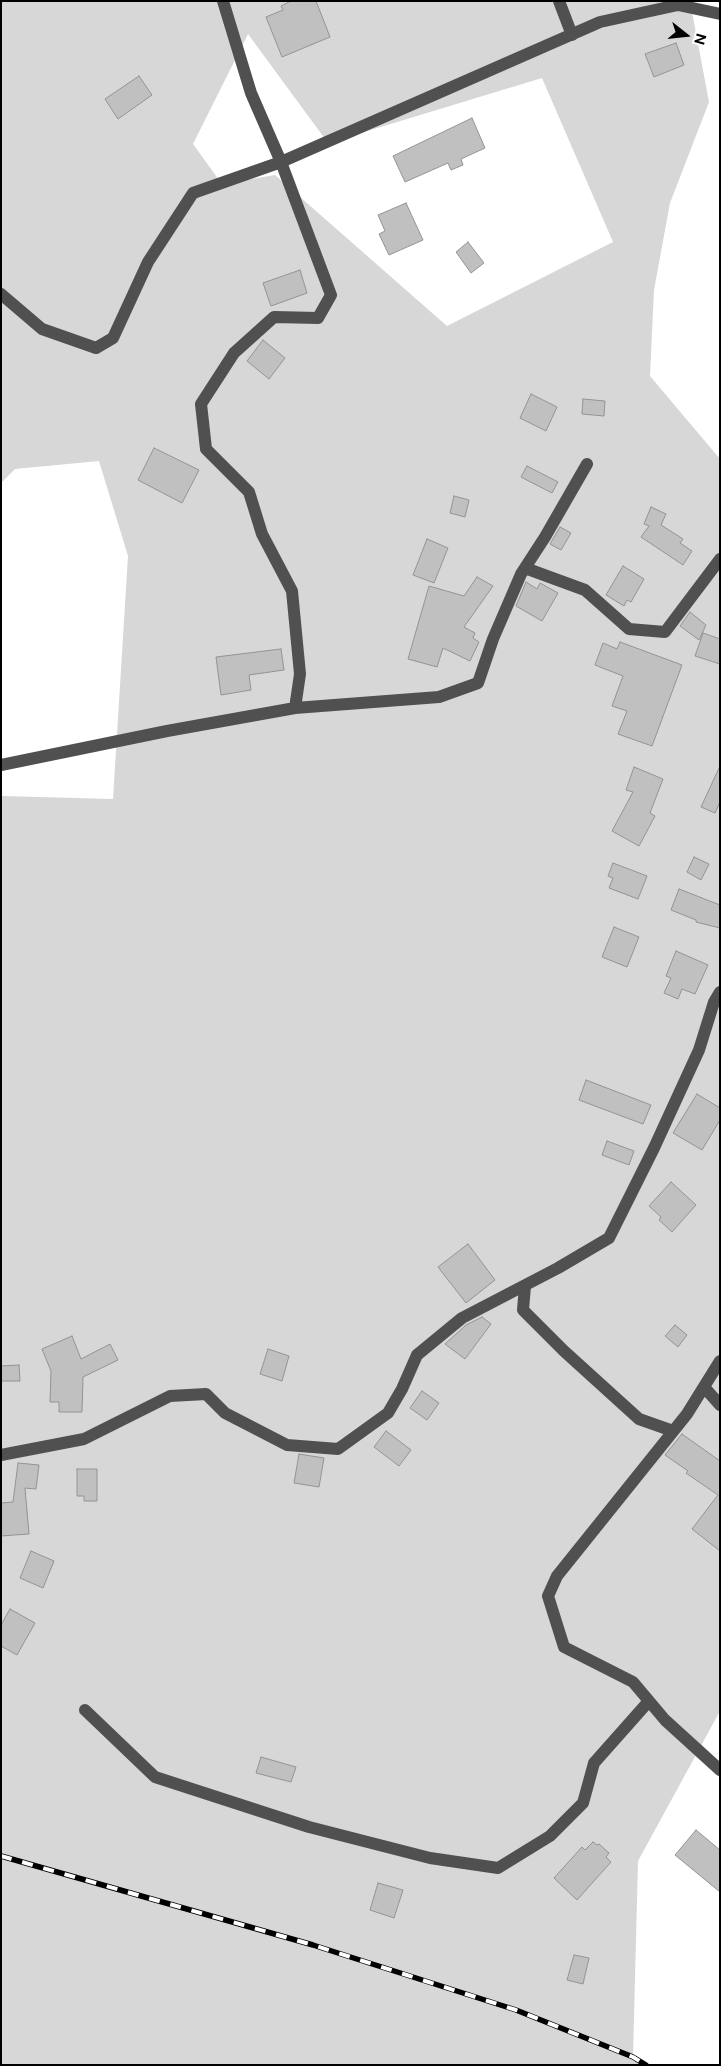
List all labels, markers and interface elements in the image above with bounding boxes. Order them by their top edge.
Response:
north arrow [661,10,711,60]
text: N [691,32,710,47]

